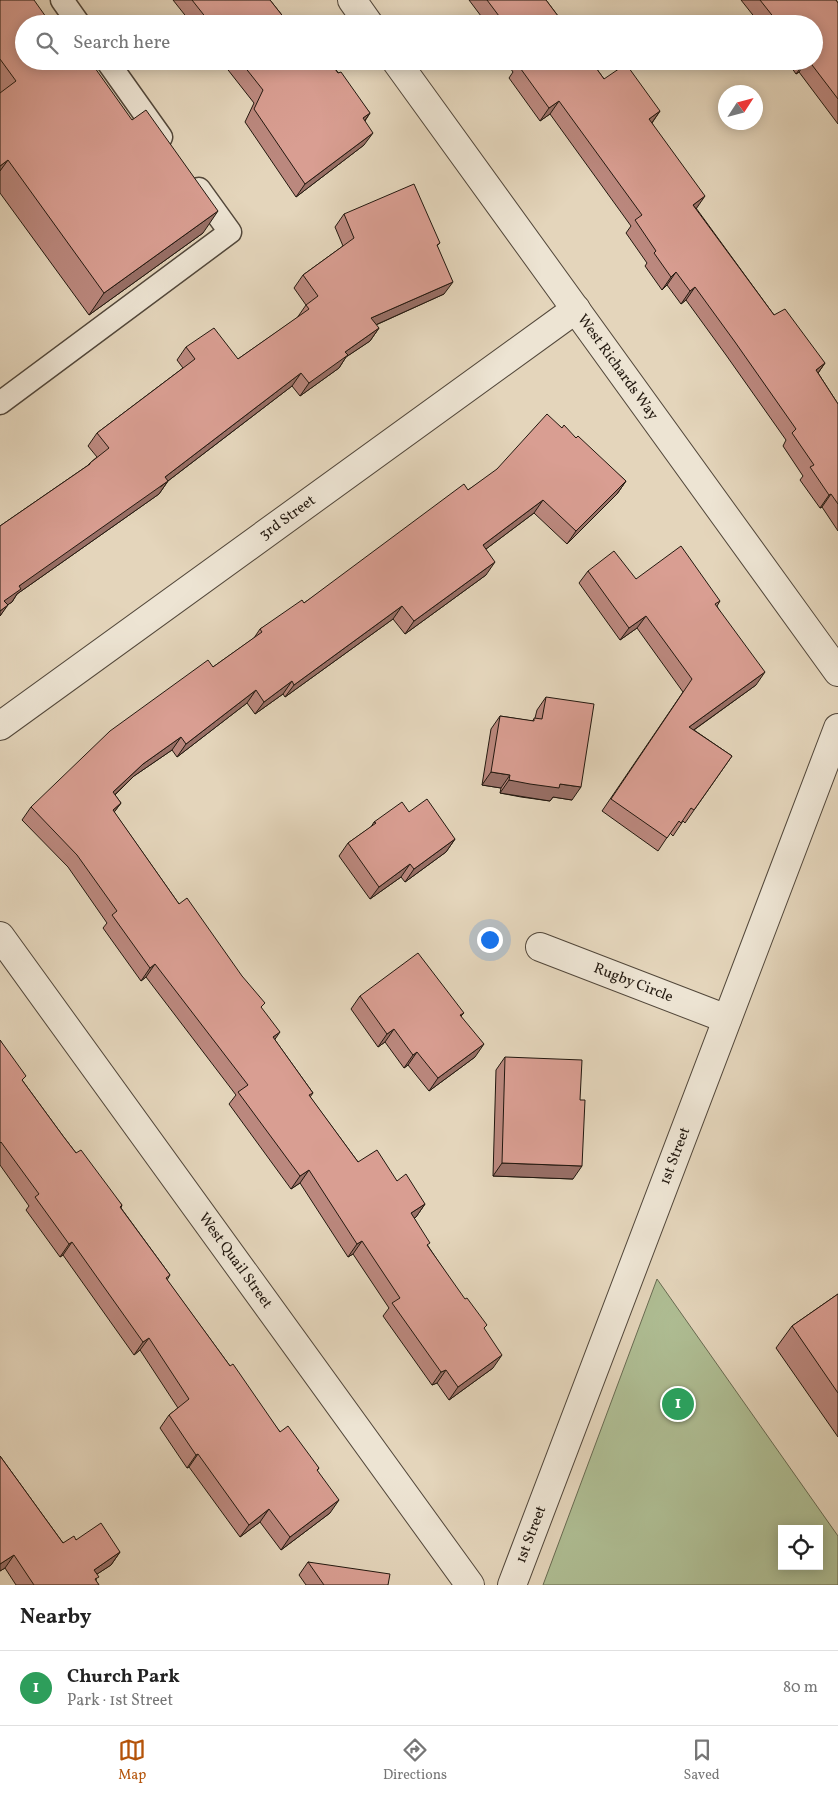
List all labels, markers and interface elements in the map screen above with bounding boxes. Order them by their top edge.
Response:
search box [15,15,823,70]
icon: search [33,29,61,57]
text: Search here [73,30,170,56]
north arrow [718,85,763,130]
street label: West Richards Way [572,310,663,425]
street label: 3rd Street [255,490,320,545]
your location [477,927,503,953]
street label: Rugby Circle [590,958,676,1008]
street label: 1st Street [655,1124,696,1188]
street label: West Quail Street [193,1208,277,1313]
pin: 1 [662,1385,694,1423]
street label: 1st Street [511,1503,552,1566]
map controls [778,1525,823,1570]
button: locate [778,1525,823,1570]
text: Nearby [20,1603,91,1632]
text: Church Park [67,1664,180,1690]
text: 1 [33,1677,39,1699]
text: 80 m [783,1677,818,1699]
text: Park · 1st Street [67,1690,173,1712]
tab: Map [118,1736,146,1785]
tab: Directions [383,1736,447,1785]
tab: Saved [684,1736,720,1785]

